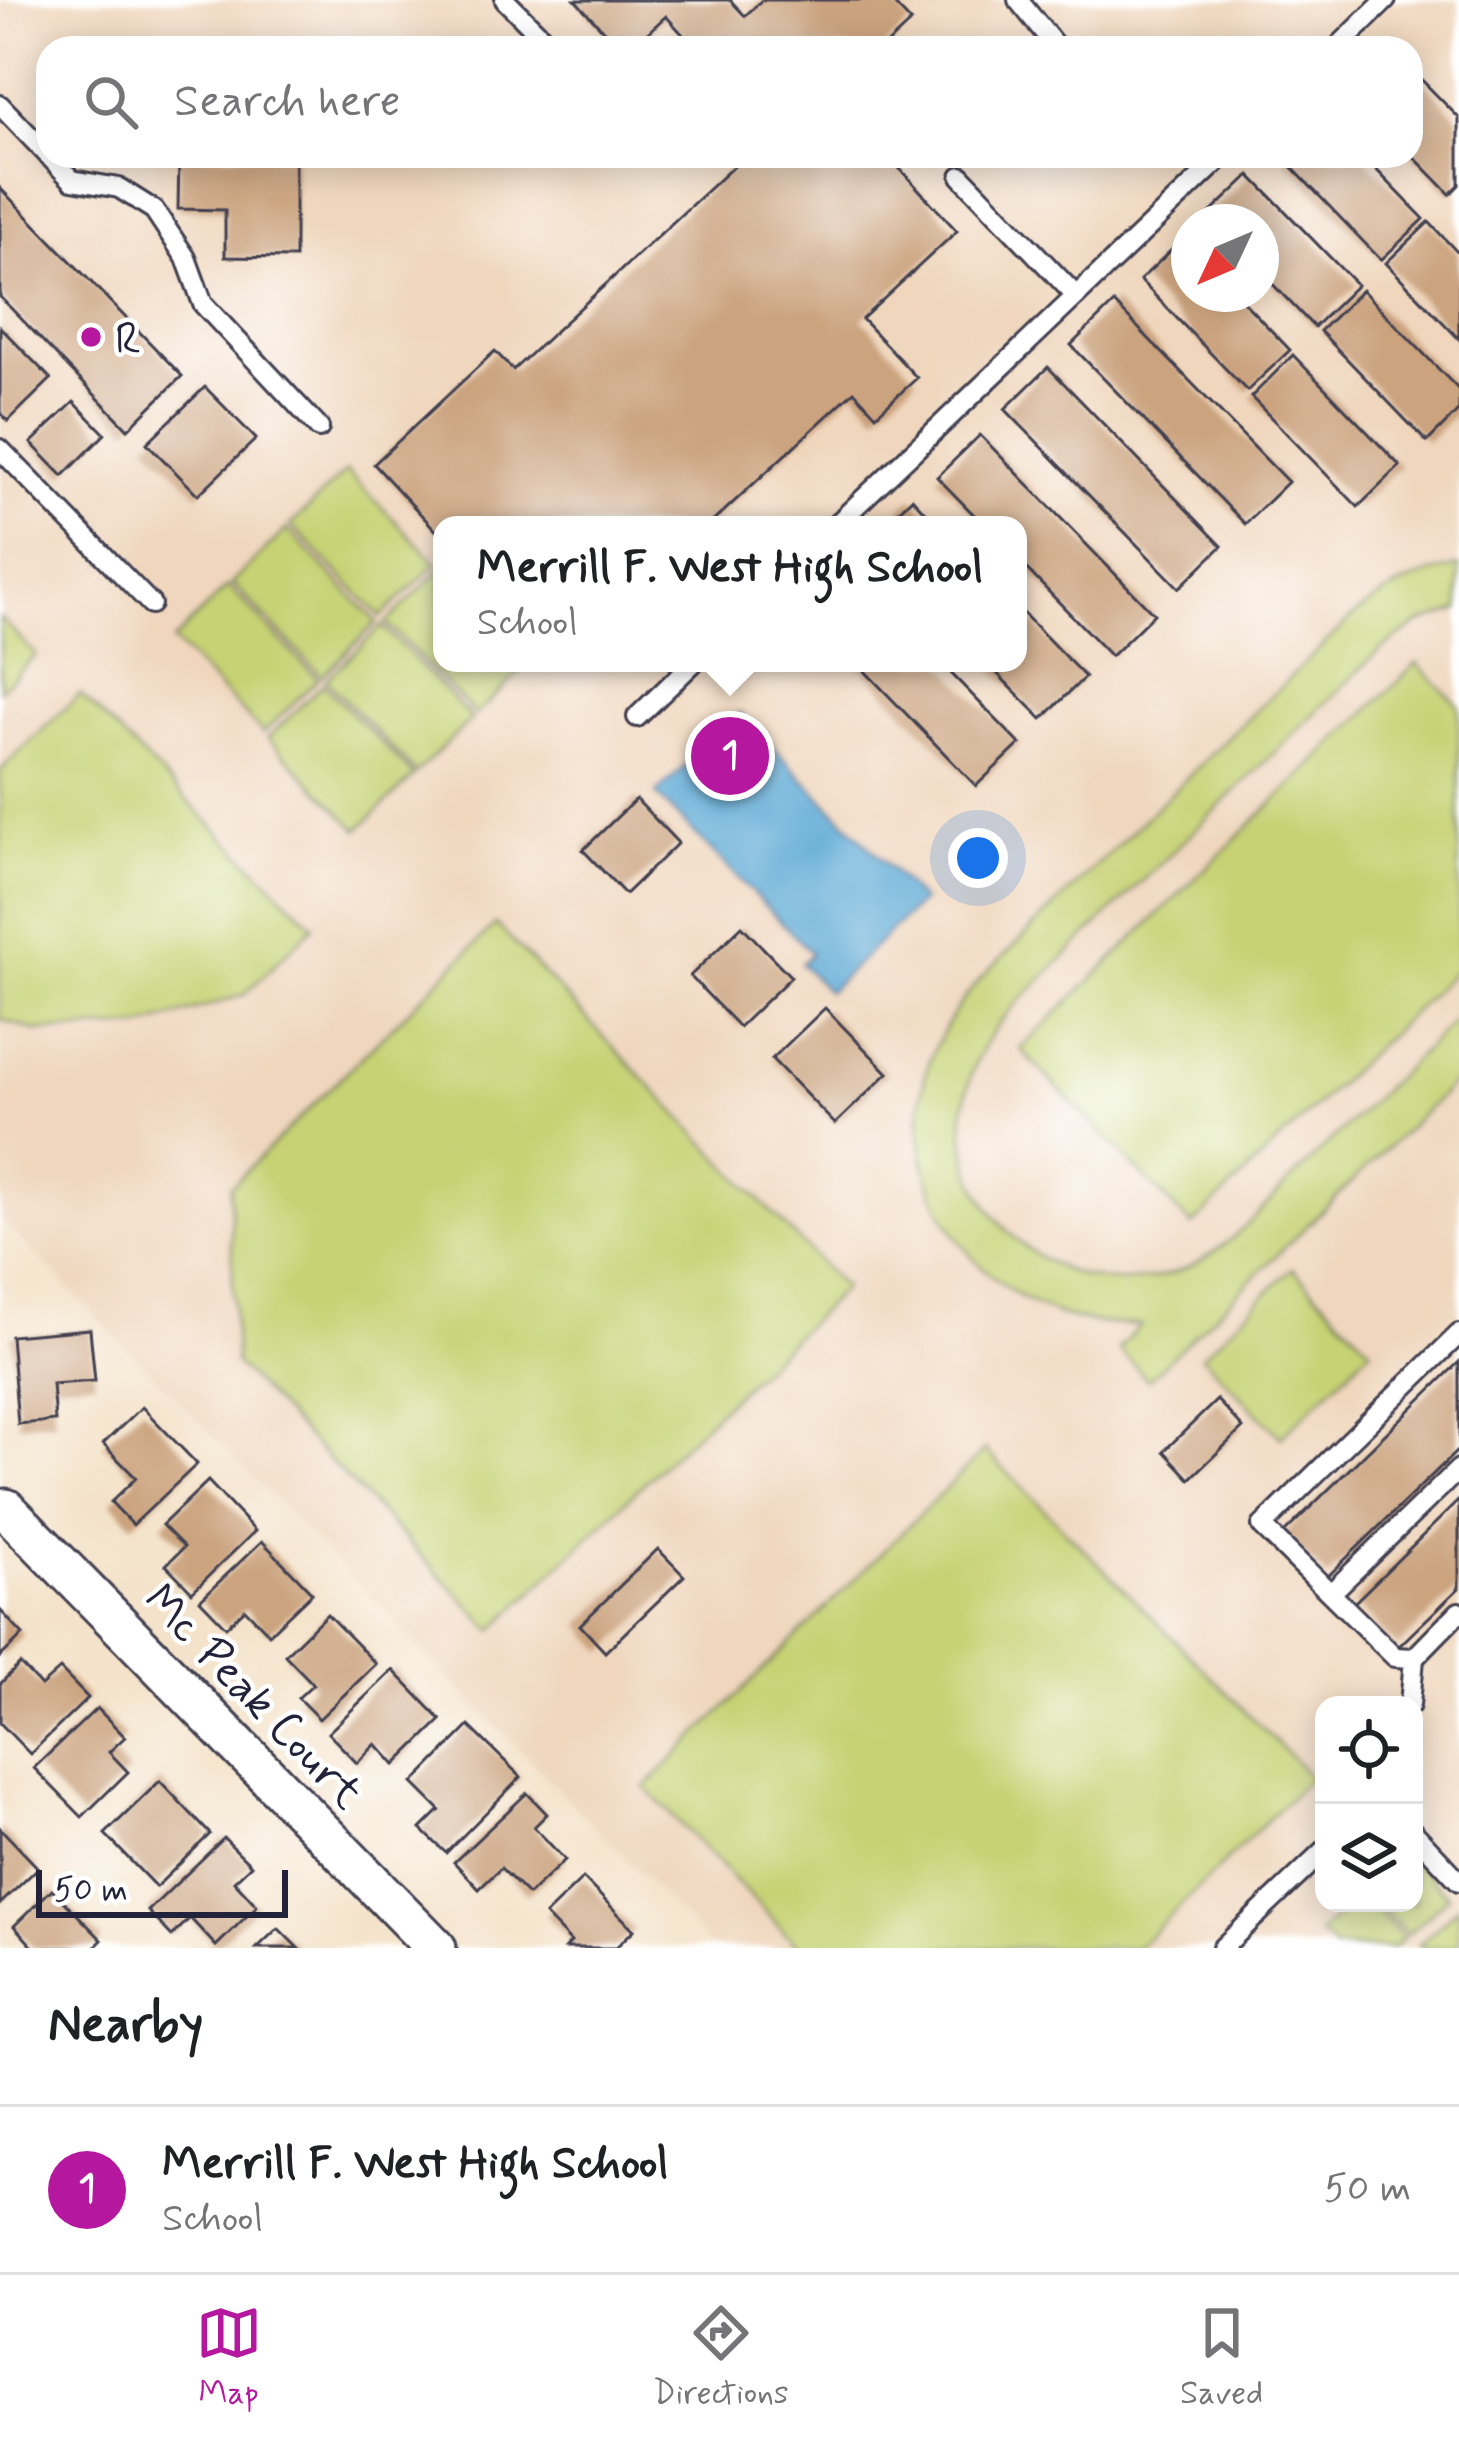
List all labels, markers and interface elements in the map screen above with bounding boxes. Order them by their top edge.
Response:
search box [36,36,1423,168]
icon: search [78,69,144,135]
text: Search here [174,73,401,132]
north arrow [1171,204,1279,312]
place label: R [115,311,141,370]
marker: R [78,324,104,350]
popup [433,516,1027,672]
text: Merrill F. West High School [477,539,983,598]
text: School [477,598,578,649]
pin: 1 [691,711,769,801]
your location [948,828,1008,888]
street label: Mc Peak Court [130,1572,375,1823]
map controls [1315,1696,1423,1912]
button: locate [1315,1696,1423,1804]
button: layers [1315,1804,1423,1912]
scale bar [36,1864,288,1917]
text: 50 m [54,1869,128,1913]
text: Nearby [48,1993,203,2059]
text: Merrill F. West High School [162,2135,668,2194]
text: 1 [78,2164,96,2215]
text: 50 m [1324,2164,1411,2215]
text: School [162,2194,263,2245]
tab: Map [196,2300,262,2416]
tab: Directions [653,2300,789,2416]
tab: Saved [1180,2300,1263,2416]

